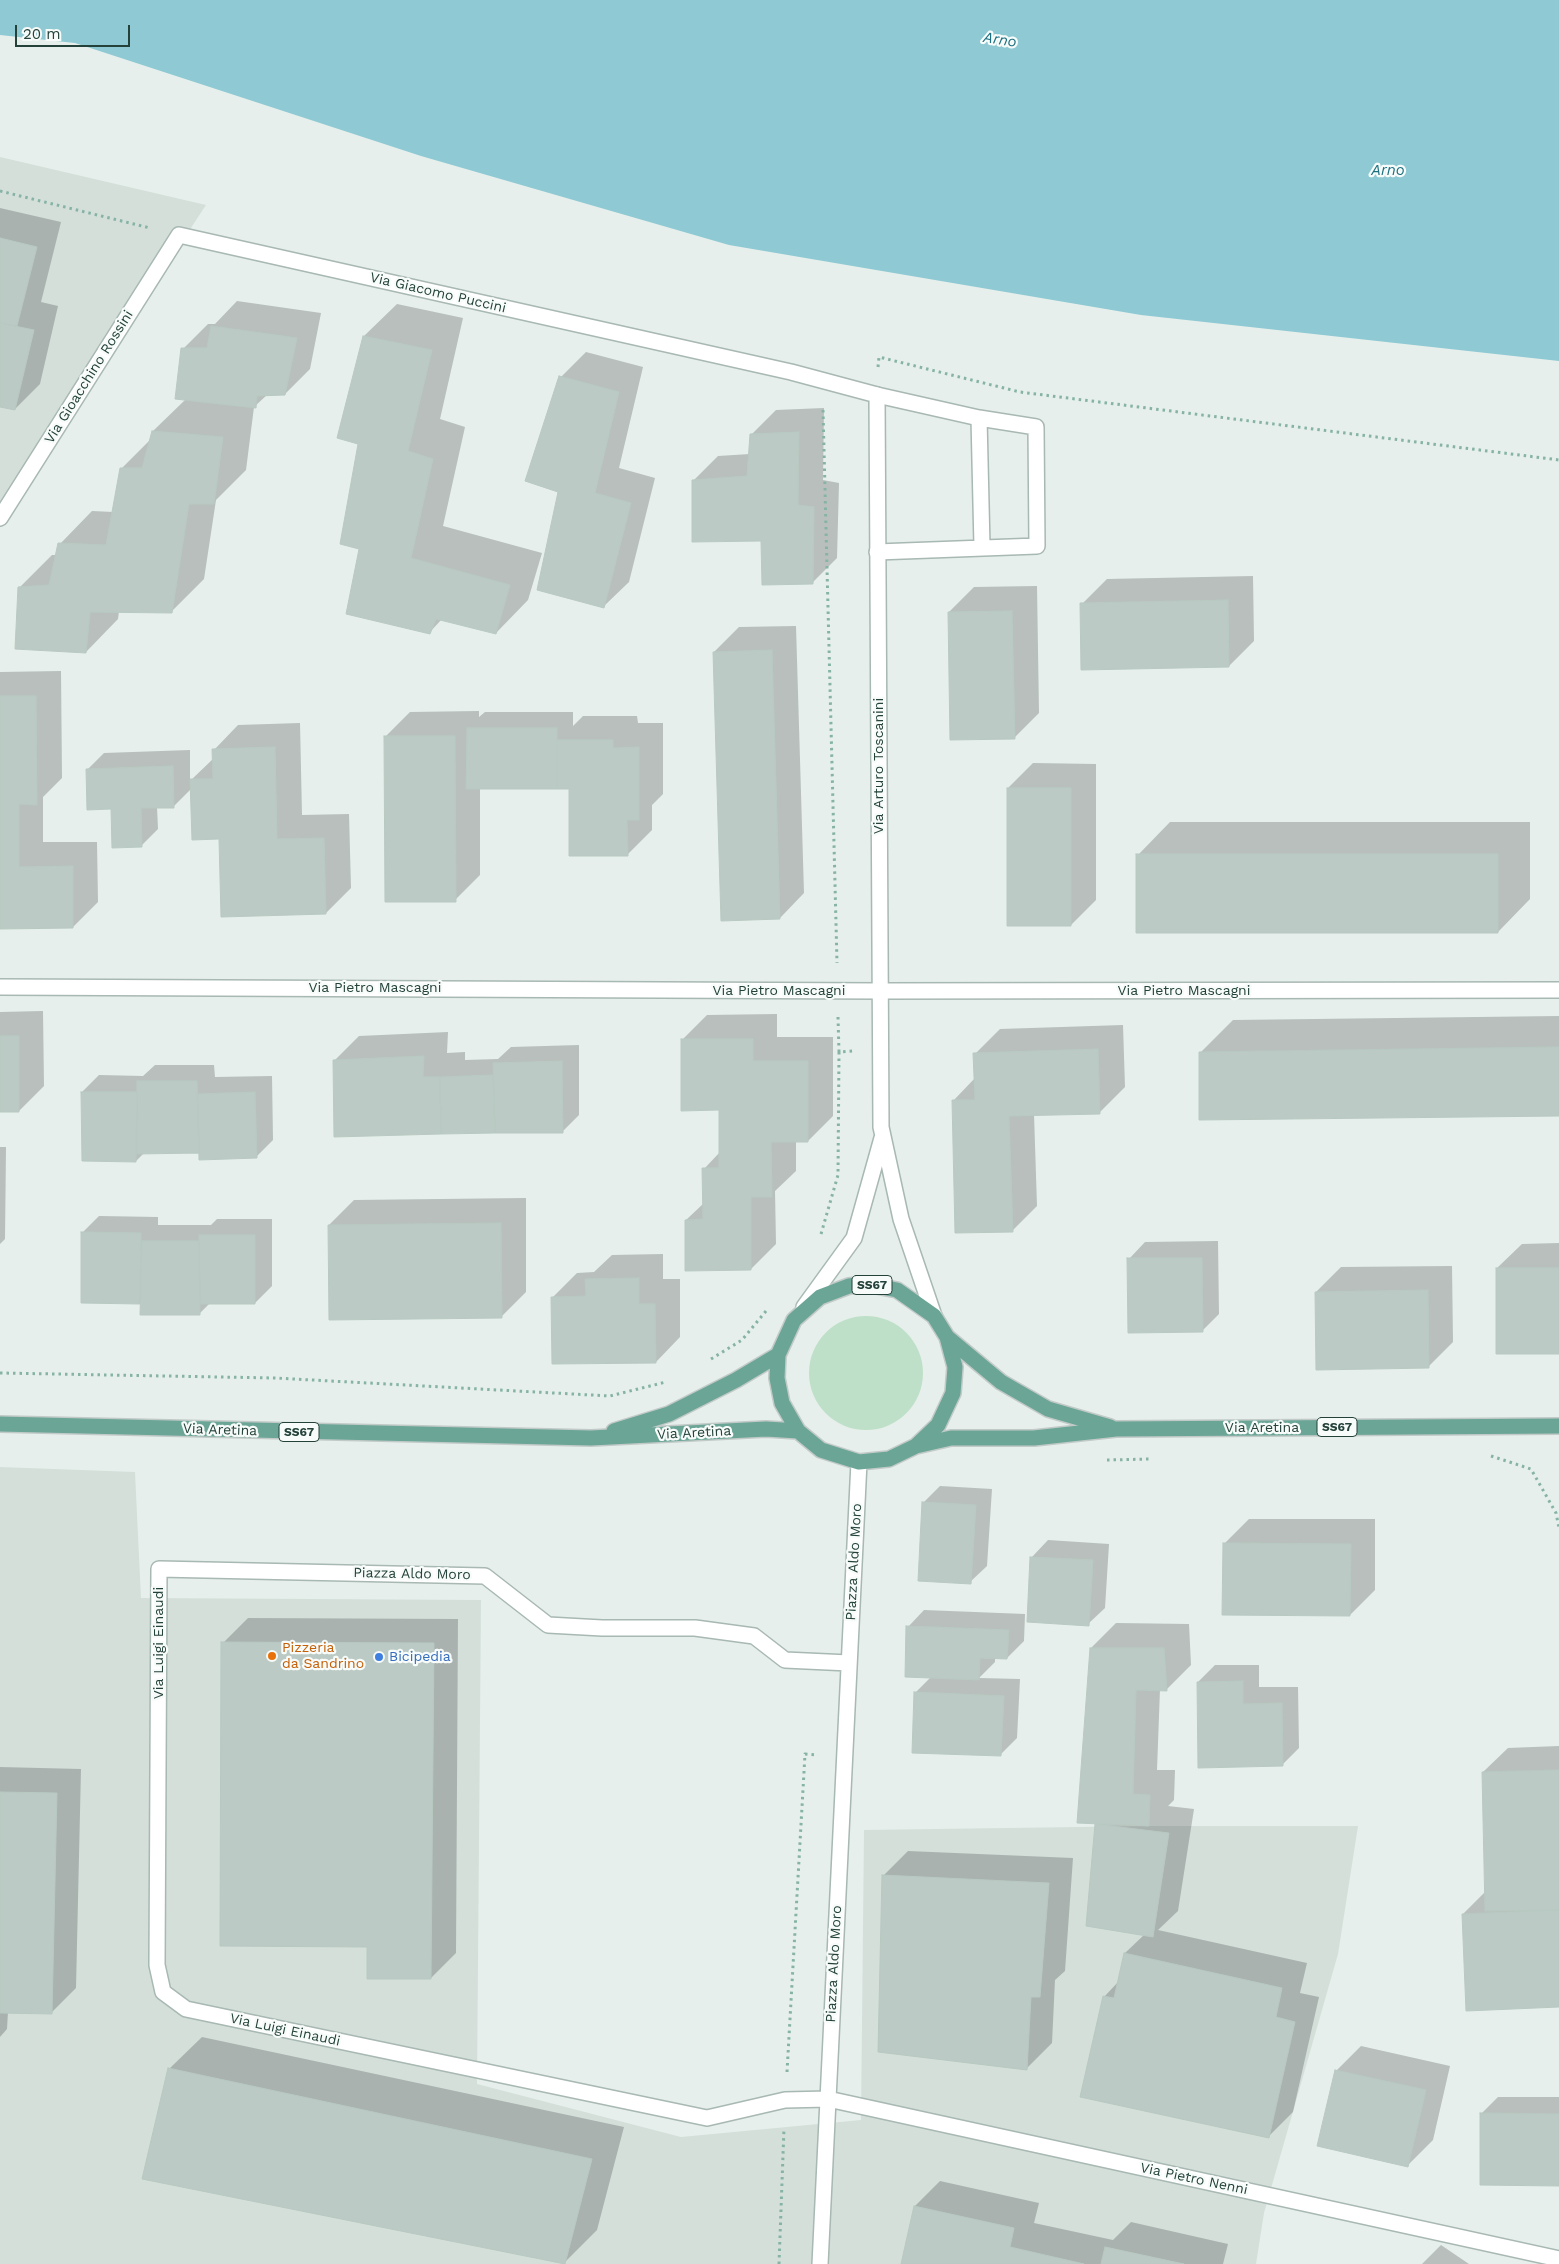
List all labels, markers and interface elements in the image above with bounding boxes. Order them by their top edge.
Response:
scale bar [18,15,132,47]
text: 20 m [23,25,61,43]
water label: Arno [982,29,1018,51]
water label: Arno [1371,162,1405,180]
street label: Via Giacomo Puccini [368,269,508,317]
street label: Via Gioacchino Rossini [41,307,137,447]
street label: Via Arturo Toscanini [871,698,887,834]
street label: Via Pietro Mascagni [309,980,441,996]
street label: Via Pietro Mascagni [713,983,845,999]
street label: Via Pietro Mascagni [1118,983,1250,999]
road number: SS67 [852,1276,892,1294]
road number: SS67 [1317,1418,1357,1436]
street label: Via Aretina [183,1420,257,1440]
street label: Via Aretina [1225,1420,1299,1436]
road number: SS67 [279,1422,319,1441]
street label: Via Aretina [656,1423,732,1443]
street label: Piazza Aldo Moro [843,1503,865,1621]
street label: Piazza Aldo Moro [353,1565,471,1583]
street label: Via Luigi Einaudi [151,1587,167,1699]
place label: Pizzeria da Sandrino [282,1640,364,1672]
place label: Bicipedia [389,1649,451,1665]
marker: Pizzeria da Sandrino [266,1650,278,1662]
marker: Bicipedia [373,1651,385,1663]
street label: Piazza Aldo Moro [823,1905,845,2023]
street label: Via Luigi Einaudi [228,2010,342,2050]
street label: Via Pietro Nenni [1139,2159,1249,2199]

